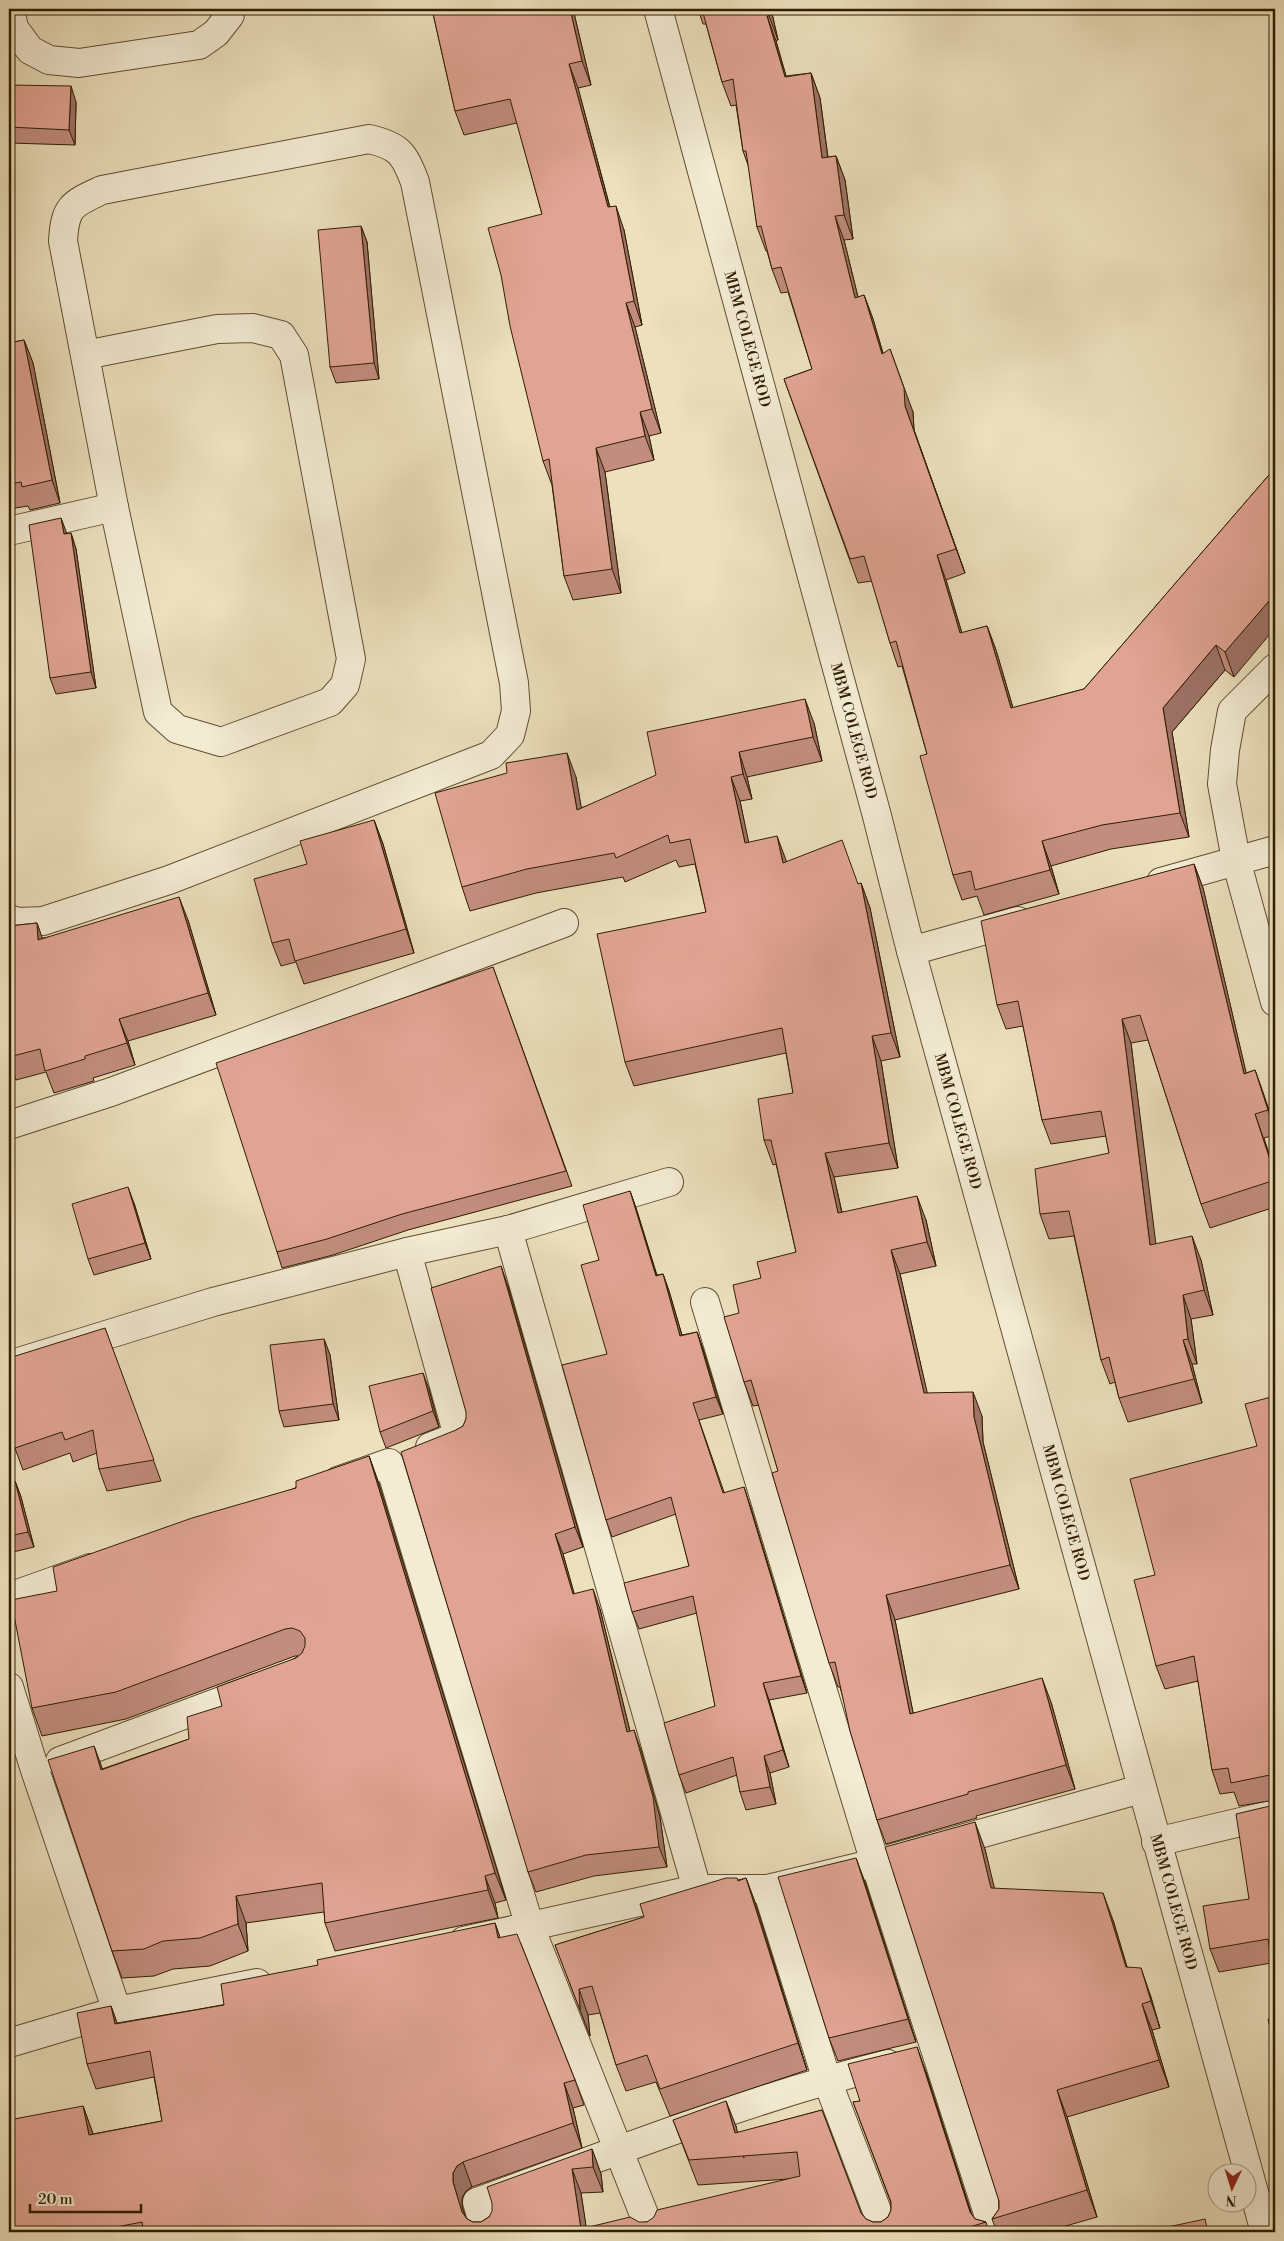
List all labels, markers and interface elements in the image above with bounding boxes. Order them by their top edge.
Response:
street label: MBM COLEGE ROD [720,269,775,409]
street label: MBM COLEGE ROD [826,661,881,801]
street label: MBM COLEGE ROD [930,1051,986,1192]
street label: MBM COLEGE ROD [1038,1442,1094,1583]
street label: MBM COLEGE ROD [1146,1832,1202,1972]
north arrow [1206,2164,1256,2214]
scale bar [30,2181,141,2213]
text: 20 m [38,2190,73,2209]
text: N [1225,2191,1237,2209]

